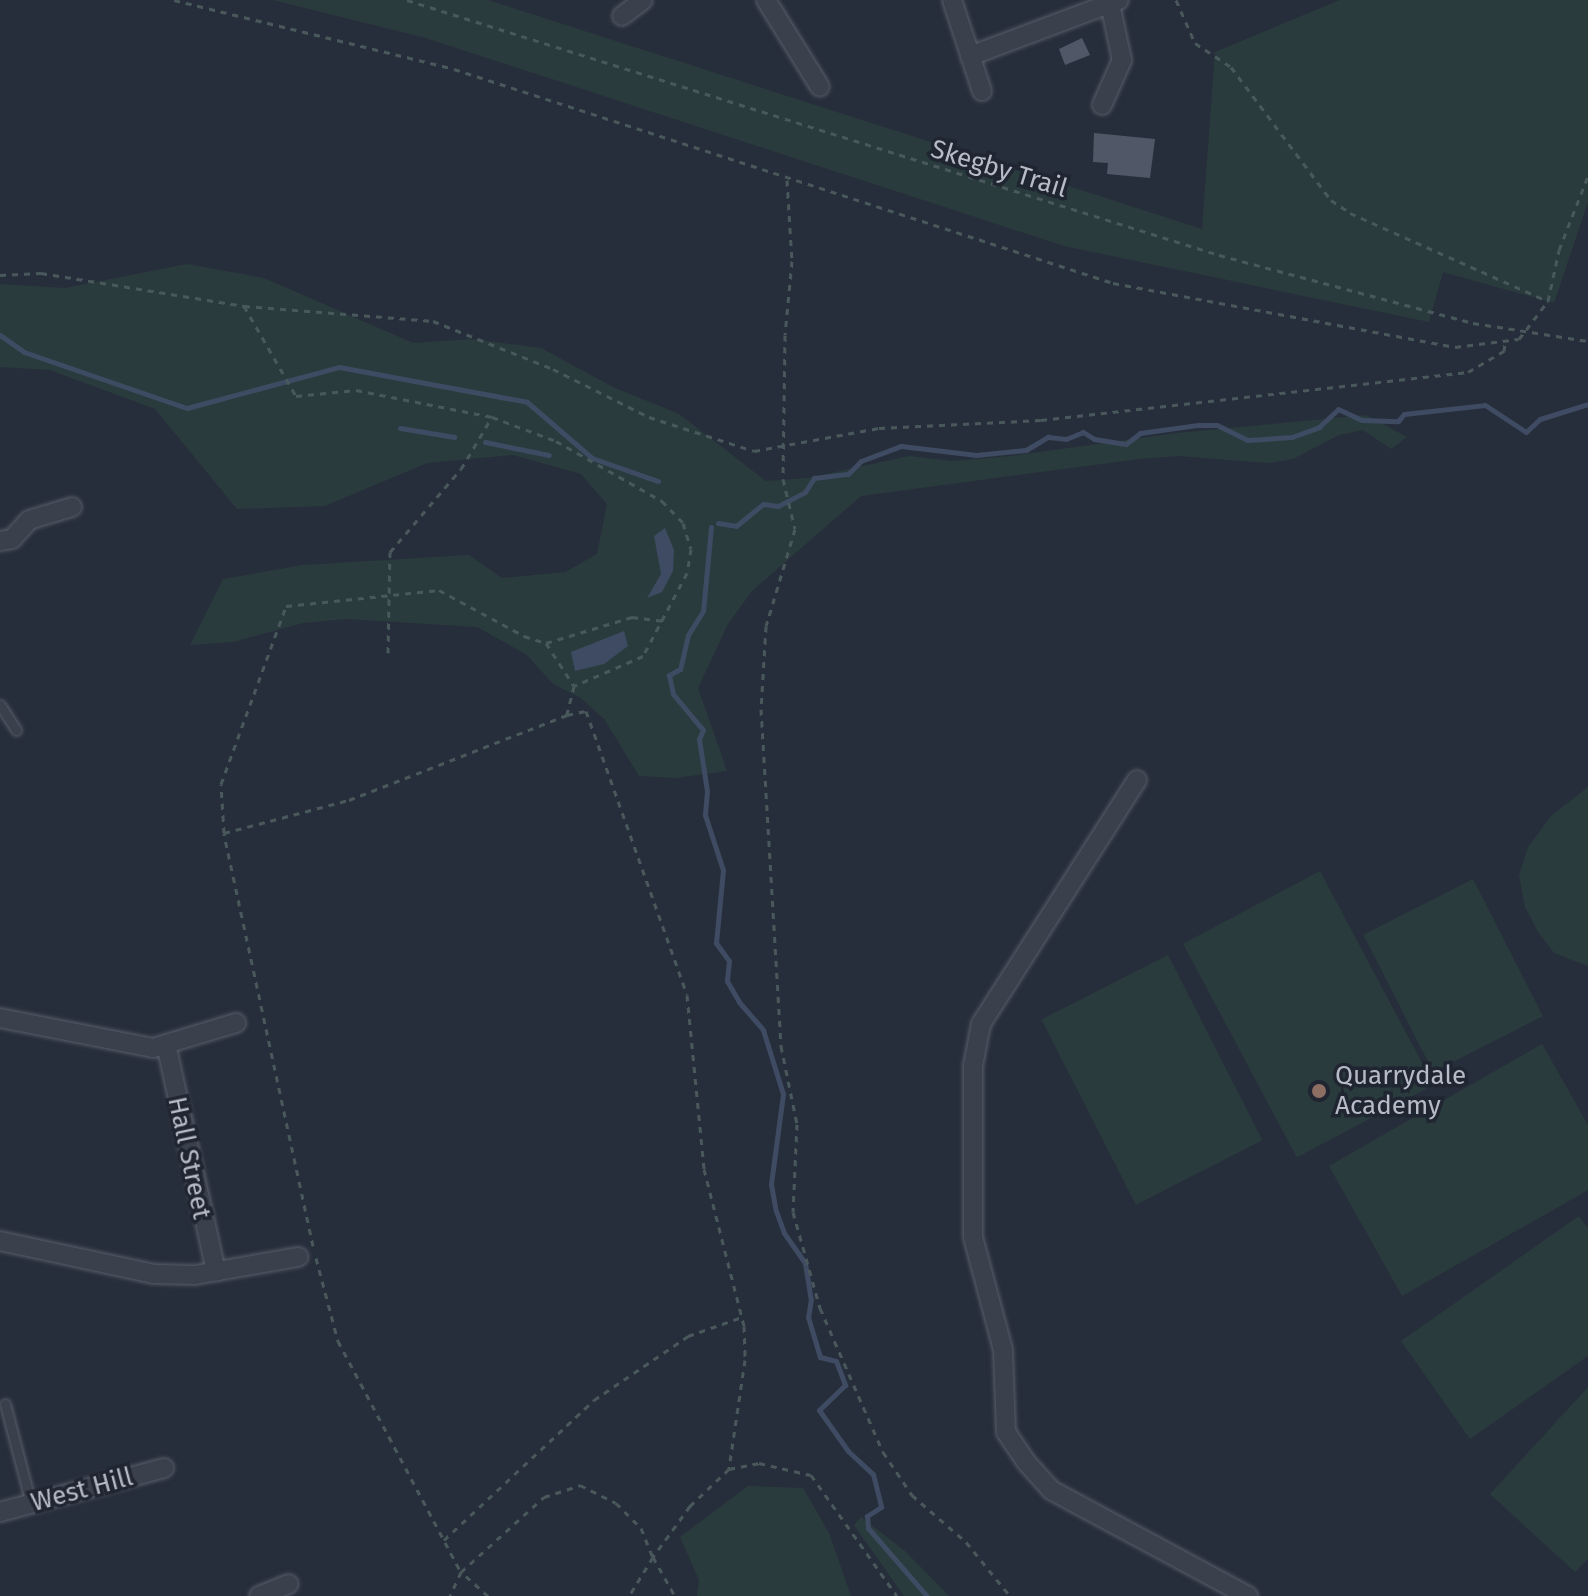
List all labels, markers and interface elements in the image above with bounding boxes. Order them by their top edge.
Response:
street label: Skegby Trail [927,133,1071,205]
place label: Quarrydale Academy [1335,1060,1466,1122]
marker: Quarrydale Academy [1310,1082,1328,1100]
street label: Hall Street [161,1094,217,1222]
street label: West Hill [28,1461,136,1519]

